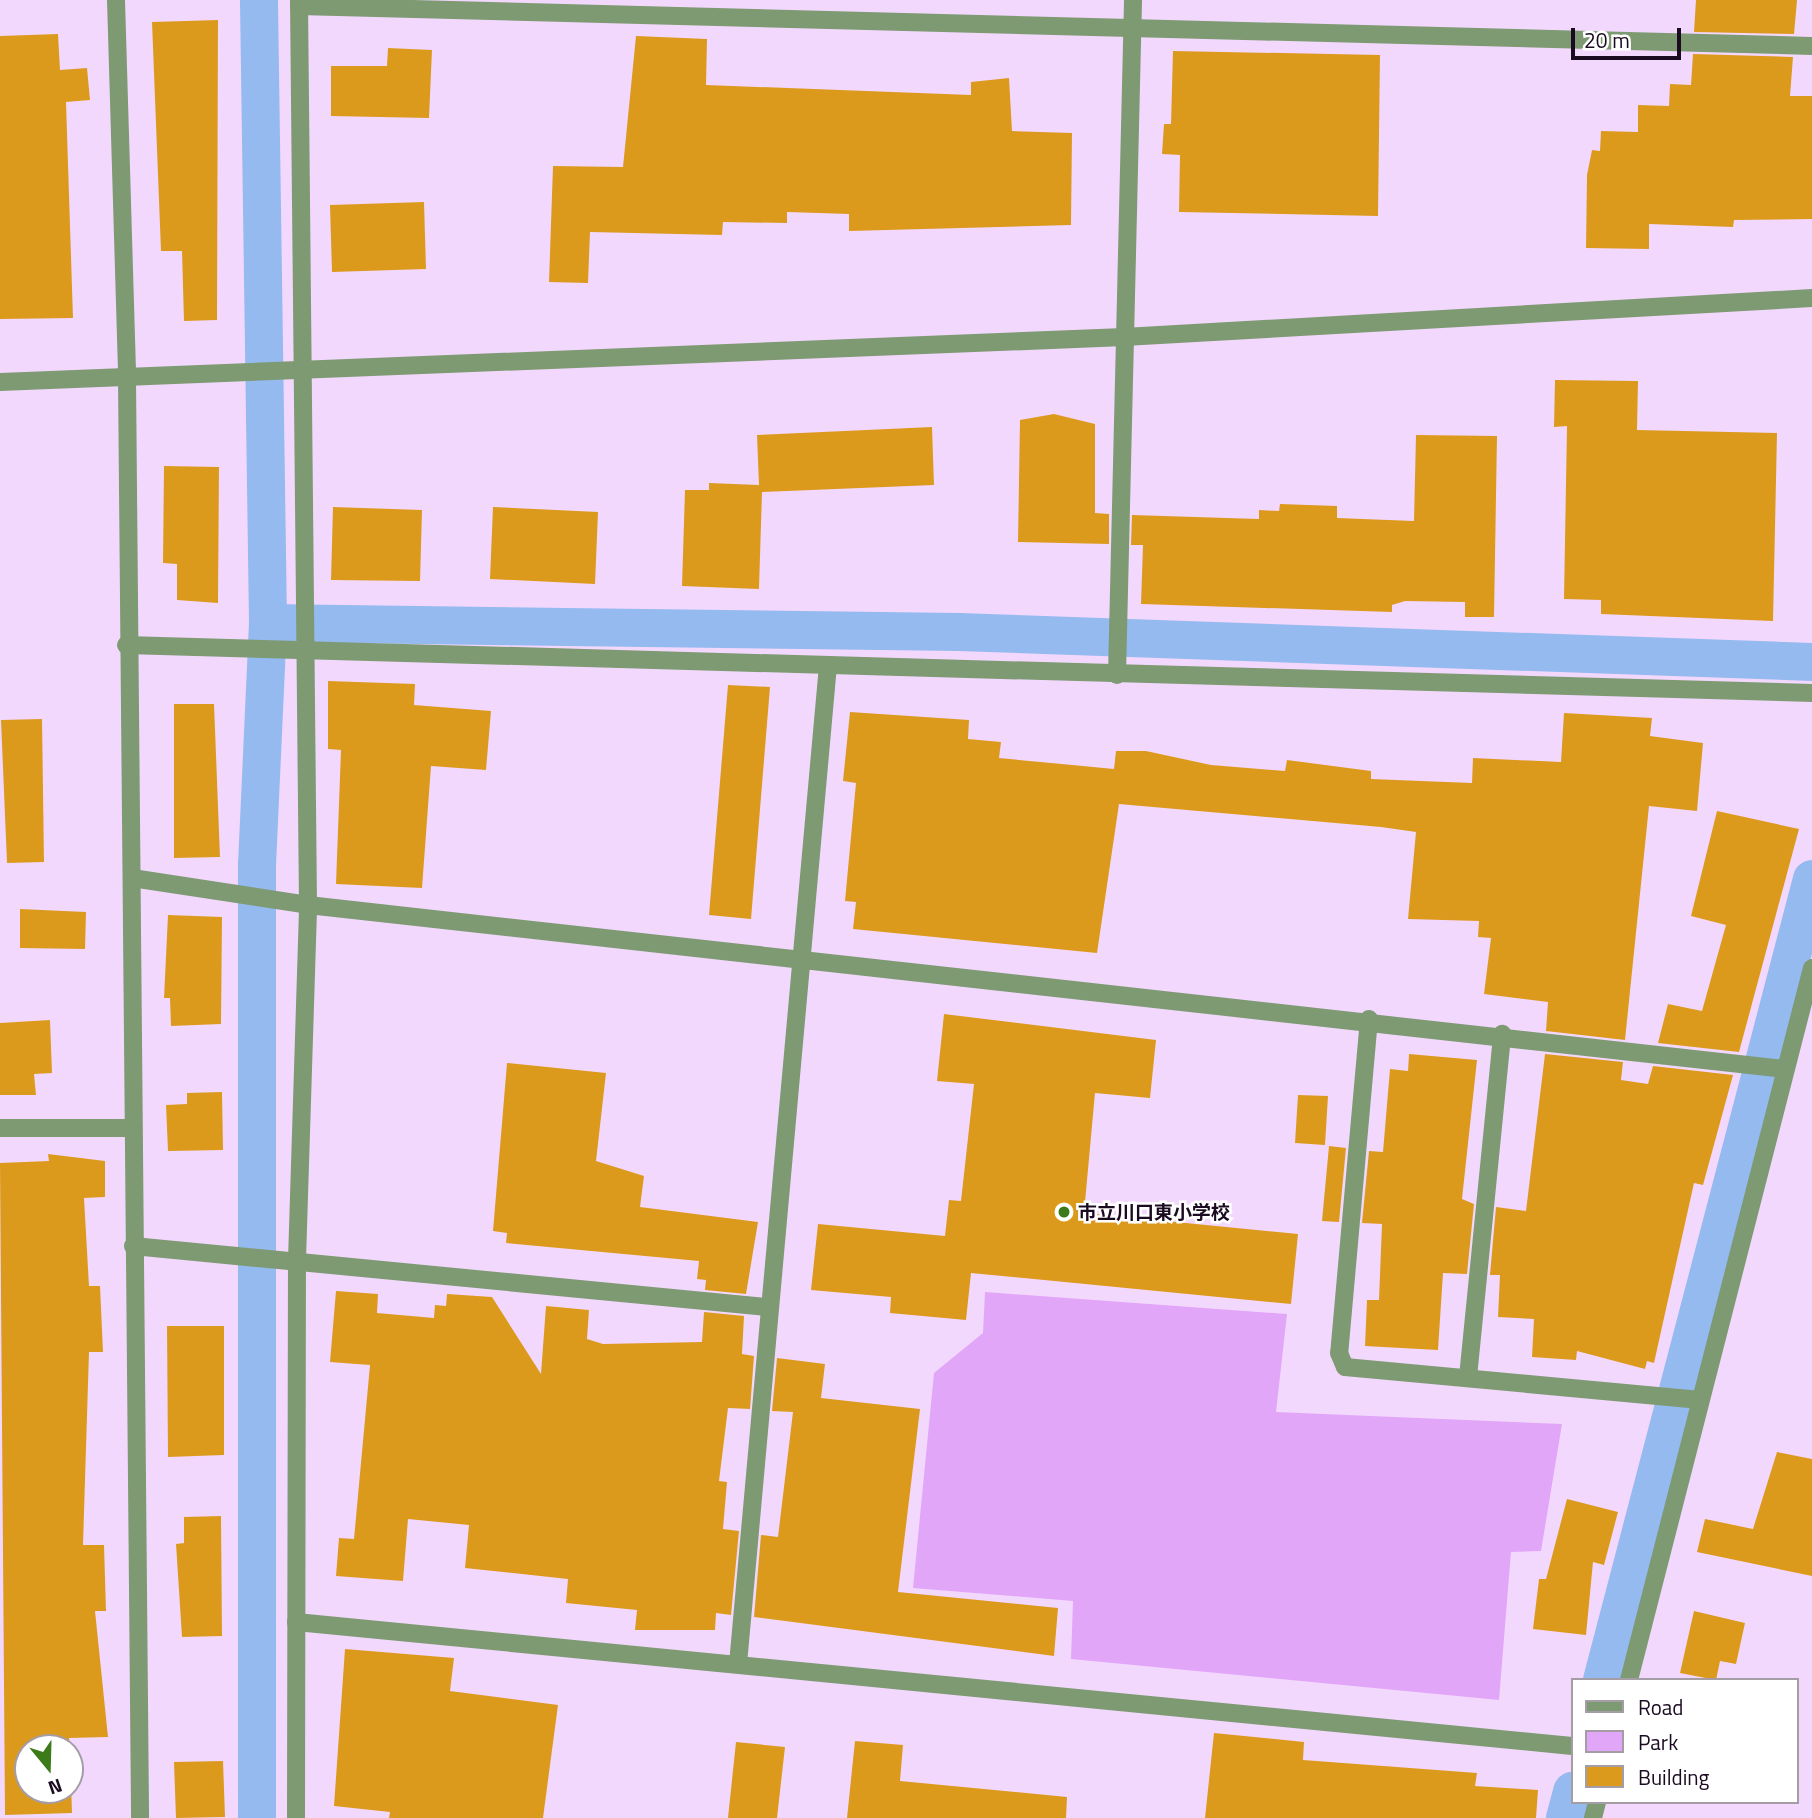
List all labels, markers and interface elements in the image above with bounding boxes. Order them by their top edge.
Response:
scale bar [1574,14,1684,58]
text: 20 m [1584,24,1630,56]
place label: 市立川口東小学校 [1078,1201,1230,1223]
marker: 市立川口東小学校 [1056,1204,1072,1220]
legend [1570,1678,1798,1804]
text: Road [1638,1691,1683,1723]
text: Park [1638,1726,1678,1758]
north arrow [14,1734,84,1804]
text: Building [1638,1761,1709,1793]
text: N [44,1772,66,1803]

